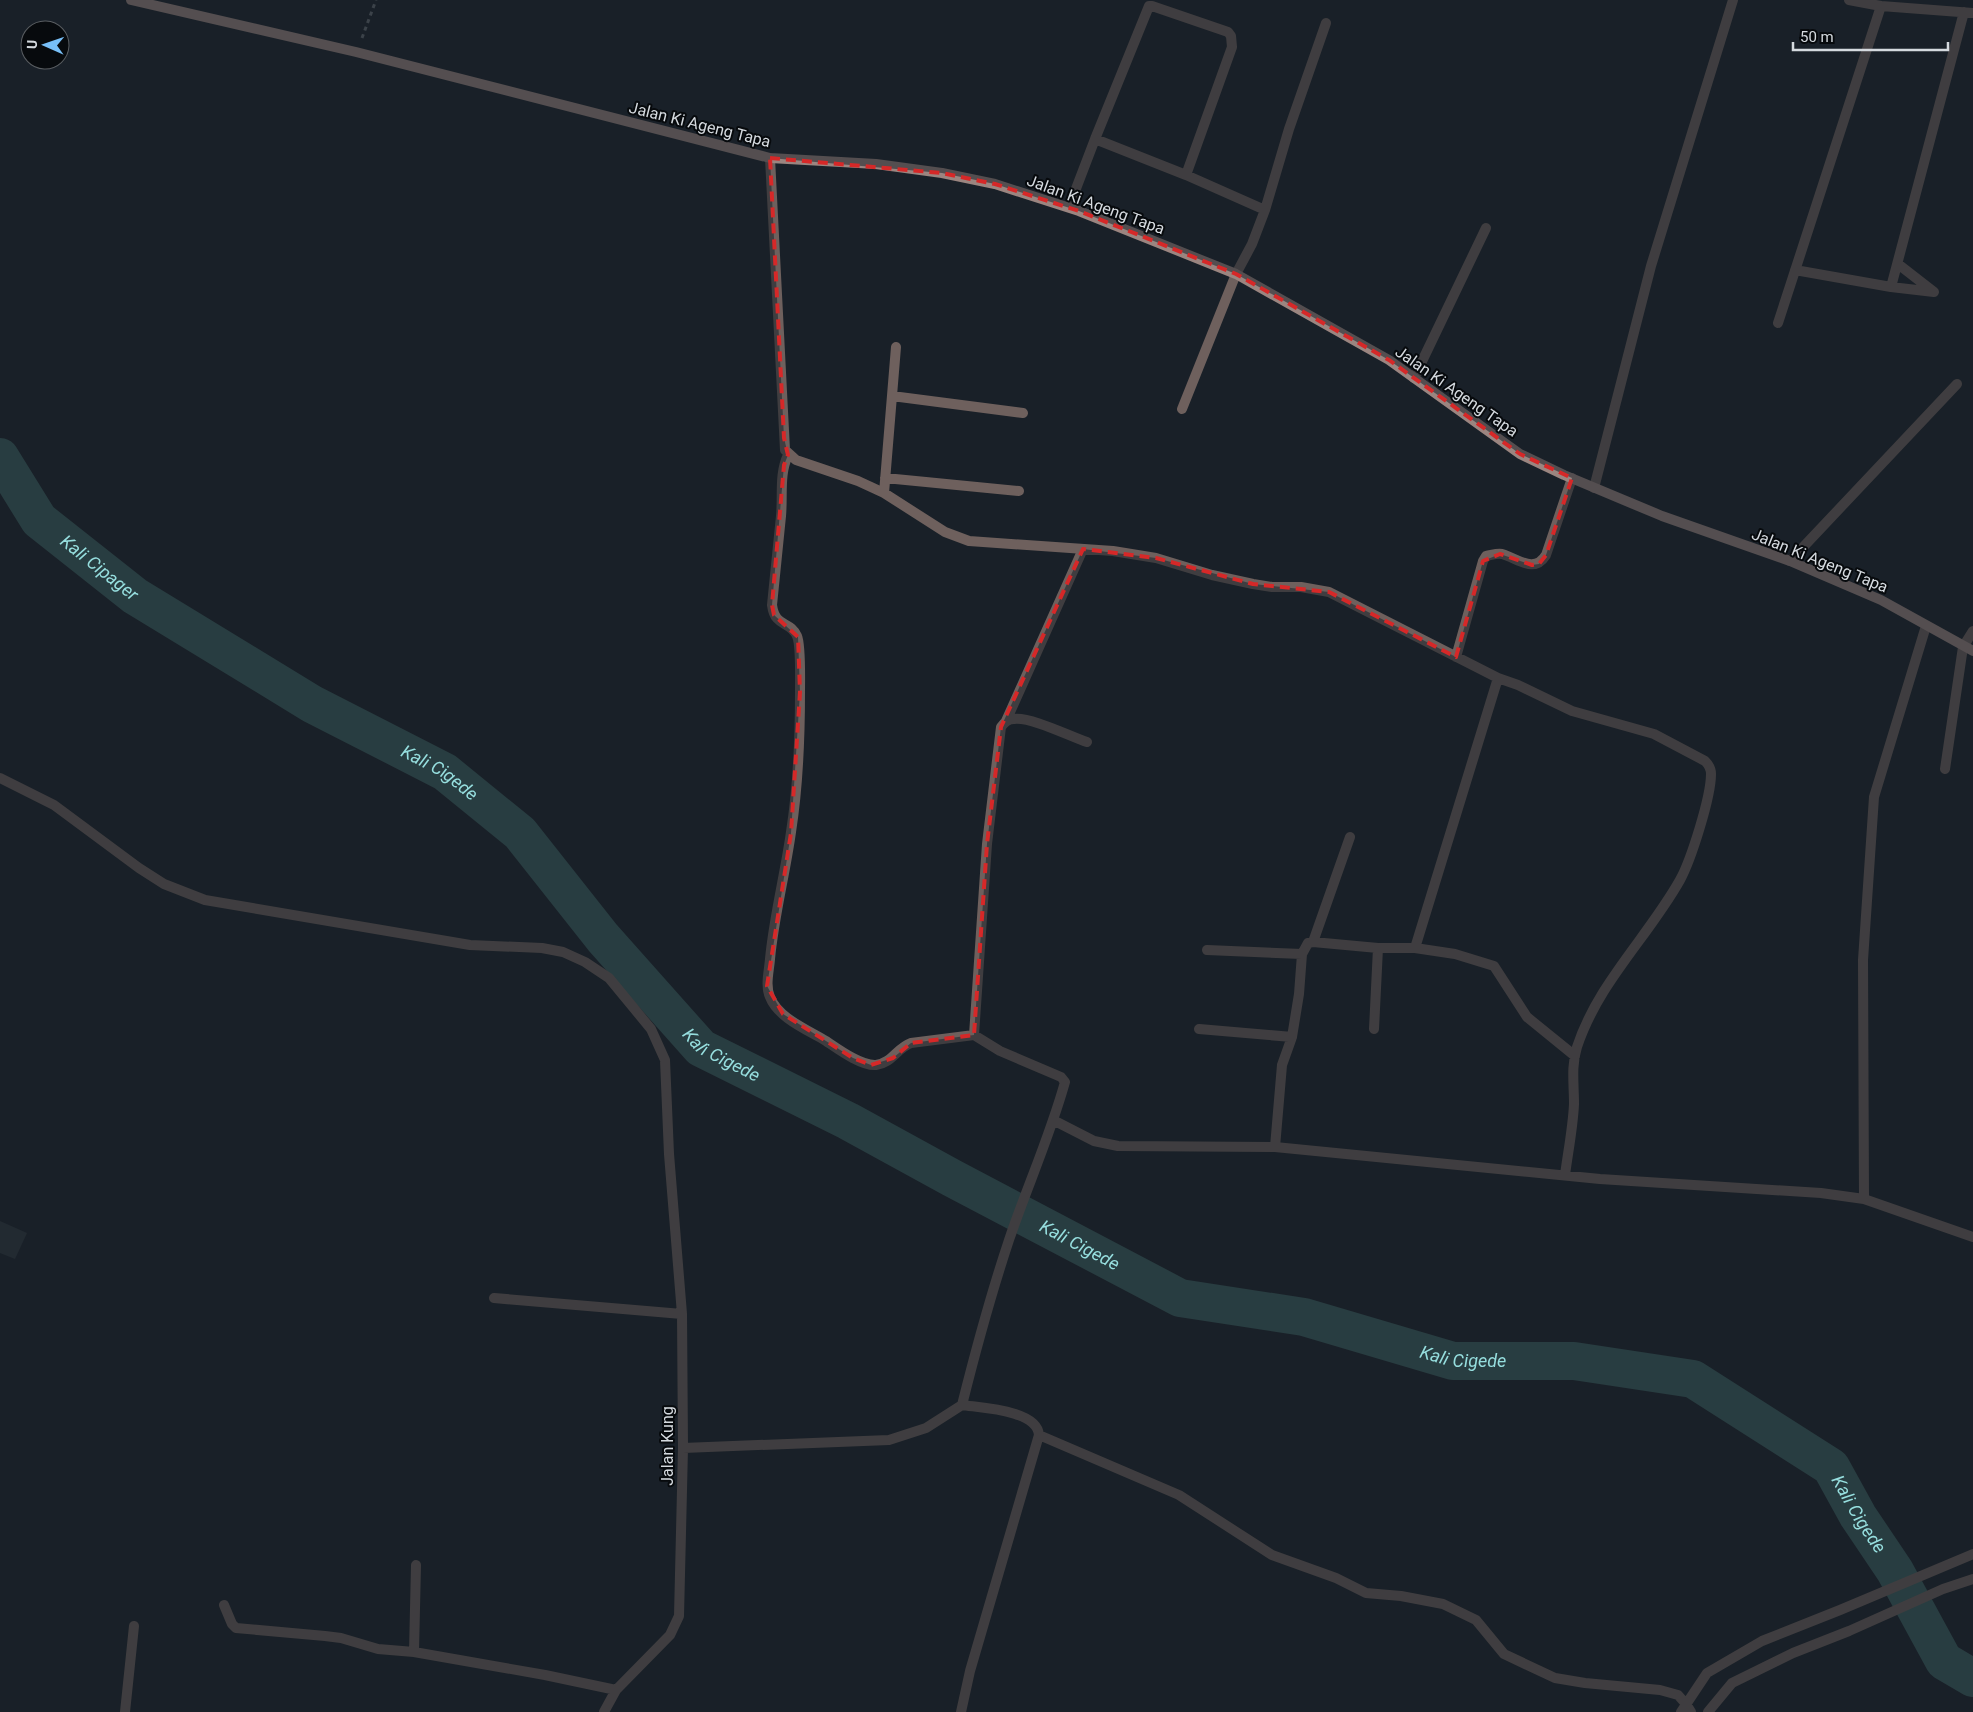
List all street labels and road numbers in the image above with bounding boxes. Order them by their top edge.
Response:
street label: Jalan Ki Ageng Tapa [627,98,773,151]
street label: Jalan Ki Ageng Tapa [1024,171,1167,238]
street label: Jalan Ki Ageng Tapa [1392,342,1522,441]
street label: Jalan Ki Ageng Tapa [1749,524,1891,596]
street label: Jalan Kung [658,1406,677,1486]

